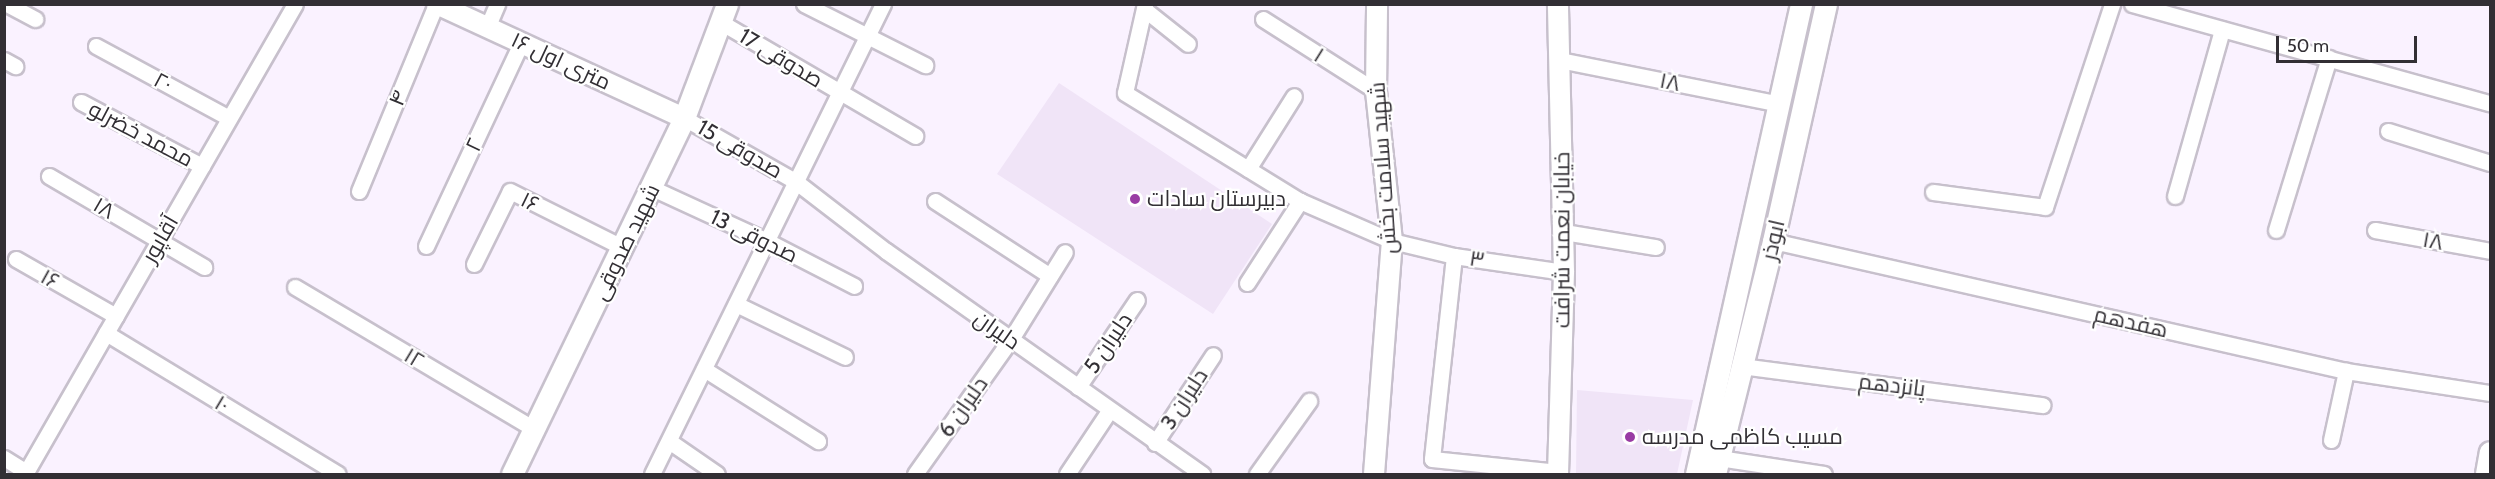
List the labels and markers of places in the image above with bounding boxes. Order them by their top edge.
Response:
place label: دبیرستان سادات [1147,186,1286,212]
marker: دبیرستان سادات [1128,192,1142,206]
place label: مسیب کاظمی مدرسه [1642,424,1843,450]
marker: مسیب کاظمی مدرسه [1623,430,1637,444]

